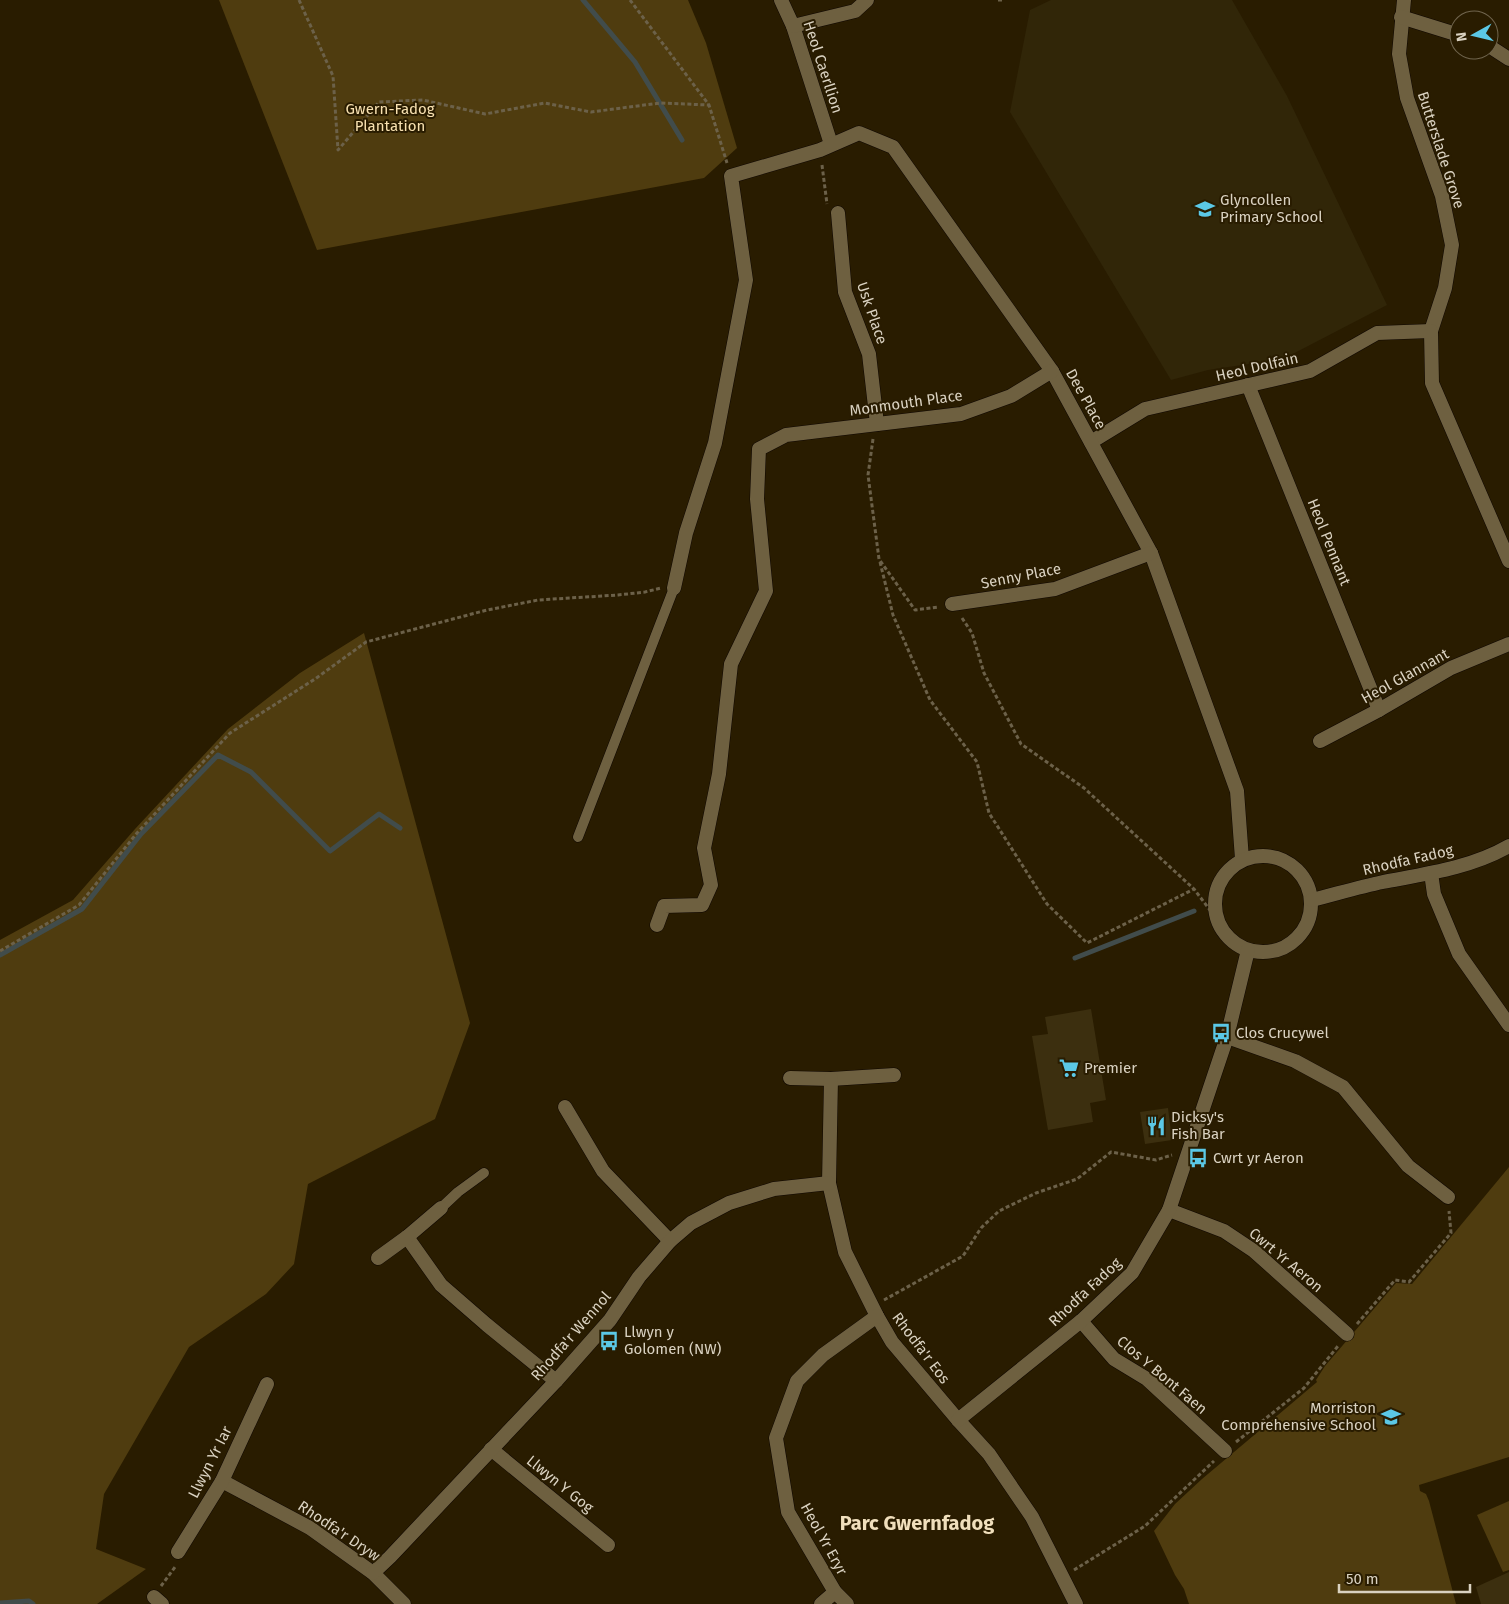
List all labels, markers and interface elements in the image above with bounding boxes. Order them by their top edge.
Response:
north arrow [1449,10,1499,60]
street label: Heol Caerllion [800,18,846,116]
text: N [1453,31,1471,43]
street label: Butterslade Grove [1414,89,1468,211]
park label: Gwern-Fadog Plantation [345,100,435,135]
place label: Glyncollen Primary School [1220,191,1323,226]
school or university icon: Glyncollen Primary School [1194,198,1216,220]
street label: Usk Place [853,280,891,346]
street label: Heol Dolfain [1214,349,1300,385]
street label: Dee Place [1062,366,1110,432]
street label: Monmouth Place [848,386,964,420]
street label: Heol Pennant [1303,496,1355,589]
street label: Senny Place [979,559,1063,593]
street label: Heol Glannant [1358,644,1452,707]
street label: Rhodfa Fadog [1361,841,1455,879]
bus stop icon: Clos Crucywel [1210,1022,1232,1044]
place label: Clos Crucywel [1236,1024,1329,1042]
supermarket icon: Premier [1058,1057,1080,1079]
place label: Premier [1084,1059,1137,1077]
place label: Dicksy's Fish Bar [1171,1108,1225,1143]
restaurant icon: Dicksy's Fish Bar [1145,1115,1167,1137]
bus stop icon: Cwrt yr Aeron [1187,1147,1209,1169]
place label: Cwrt yr Aeron [1213,1149,1304,1167]
street label: Cwrt Yr Aeron [1245,1224,1327,1296]
street label: Rhodfa Fadog [1045,1254,1125,1330]
street label: Rhodfa'r Wennol [527,1287,615,1384]
street label: Rhodfa'r Eos [888,1309,954,1387]
place label: Llwyn y Golomen (NW) [624,1323,722,1358]
bus stop icon: Llwyn y Golomen (NW) [598,1330,620,1352]
street label: Clos Y Bont Faen [1113,1332,1211,1418]
place label: Morriston Comprehensive School [1221,1399,1377,1434]
school or university icon: Morriston Comprehensive School [1380,1406,1402,1428]
street label: Llwyn Yr Iar [184,1423,236,1501]
street label: Llwyn Y Gog [523,1452,597,1517]
street label: Rhodfa'r Dryw [295,1497,384,1565]
street label: Heol Yr Eryr [797,1500,851,1578]
district label: Parc Gwernfadog [840,1511,995,1535]
scale bar [1339,1562,1470,1594]
text: 50 m [1346,1570,1379,1588]

